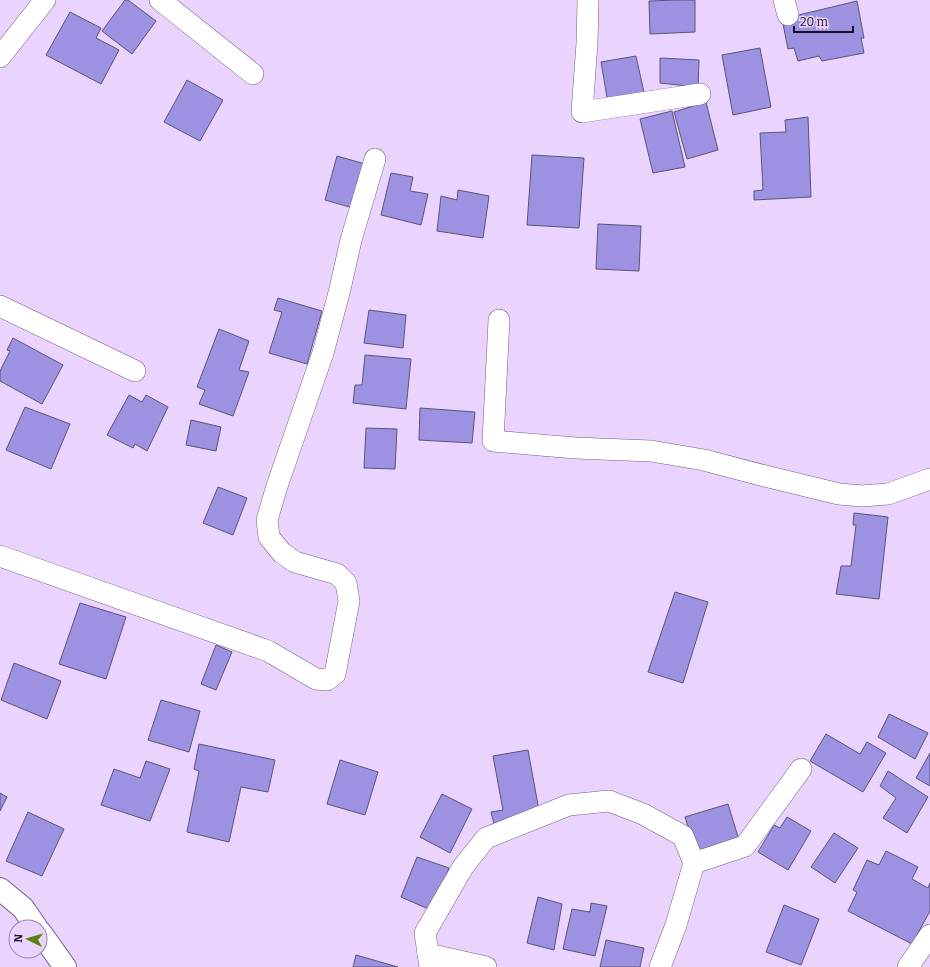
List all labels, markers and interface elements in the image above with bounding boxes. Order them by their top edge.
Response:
scale bar [794,8,853,34]
text: 20 m [800,15,829,29]
north arrow [8,919,48,959]
text: N [12,933,25,943]

